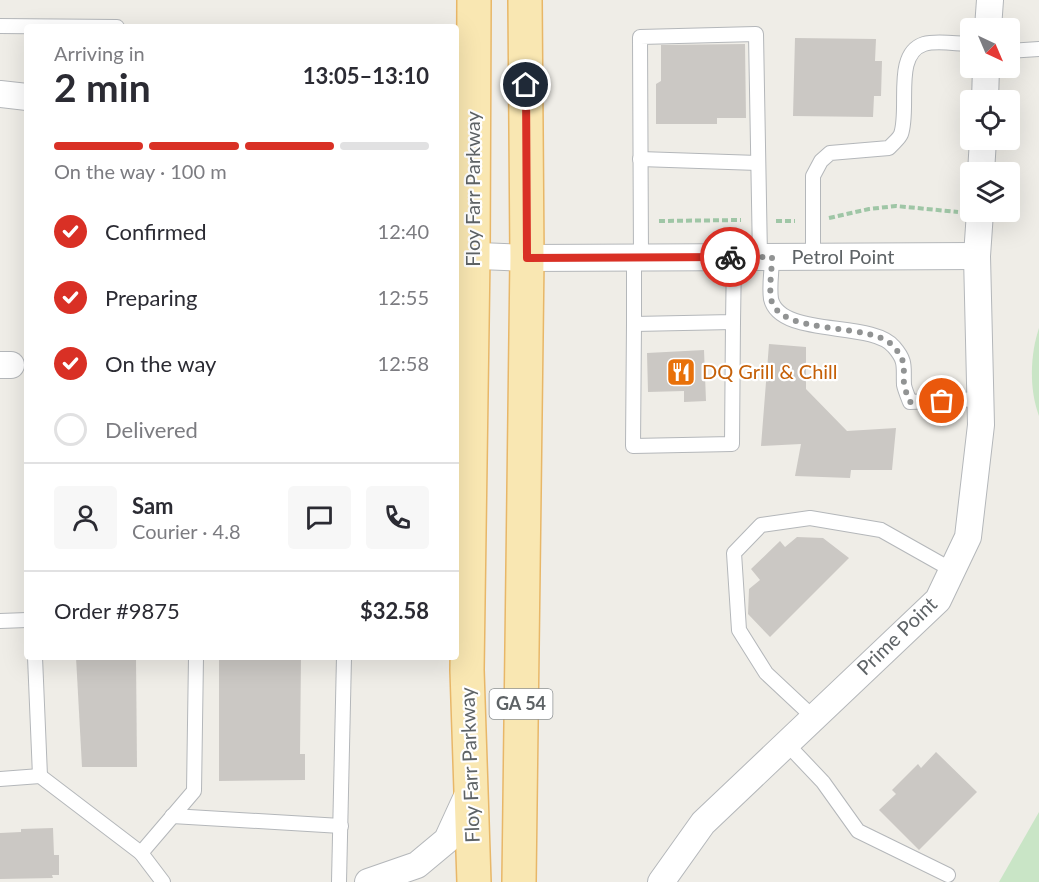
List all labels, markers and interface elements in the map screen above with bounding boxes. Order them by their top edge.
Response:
north arrow [960,18,1020,78]
map controls [960,18,1020,222]
text: Arriving in [54,41,145,65]
pin [500,59,551,110]
text: 13:05–13:10 [303,62,429,89]
text: 2 min [54,64,151,110]
icon: home [509,68,542,101]
button: locate [960,90,1020,150]
street label: Floy Farr Parkway [460,111,484,267]
text: On the way · 100 m [54,159,227,183]
button: layers [960,162,1020,222]
icon: check [54,215,87,248]
text: Confirmed [105,218,207,245]
text: 12:40 [378,219,429,243]
courier [700,227,760,287]
icon: bike [714,241,747,274]
street label: Petrol Point [792,244,895,268]
icon: check [54,281,87,314]
text: Preparing [105,284,197,311]
text: 12:55 [378,285,429,309]
icon: check [54,347,87,380]
text: On the way [105,350,216,377]
text: 12:58 [378,351,429,375]
restaurant icon: DQ Grill & Chill [665,356,697,388]
place label: DQ Grill & Chill [702,359,838,383]
pin [916,375,967,426]
icon: bag [925,384,958,417]
text: Delivered [105,416,198,443]
button: person [54,486,117,549]
button: chat [288,486,351,549]
button: phone [366,486,429,549]
text: Sam [132,492,174,519]
text: Courier · 4.8 [132,519,241,543]
street label: Prime Point [851,591,941,679]
text: Order #9875 [54,597,180,624]
text: $32.58 [360,597,429,624]
street label: Floy Farr Parkway [454,686,484,843]
road number: GA 54 [490,689,552,719]

